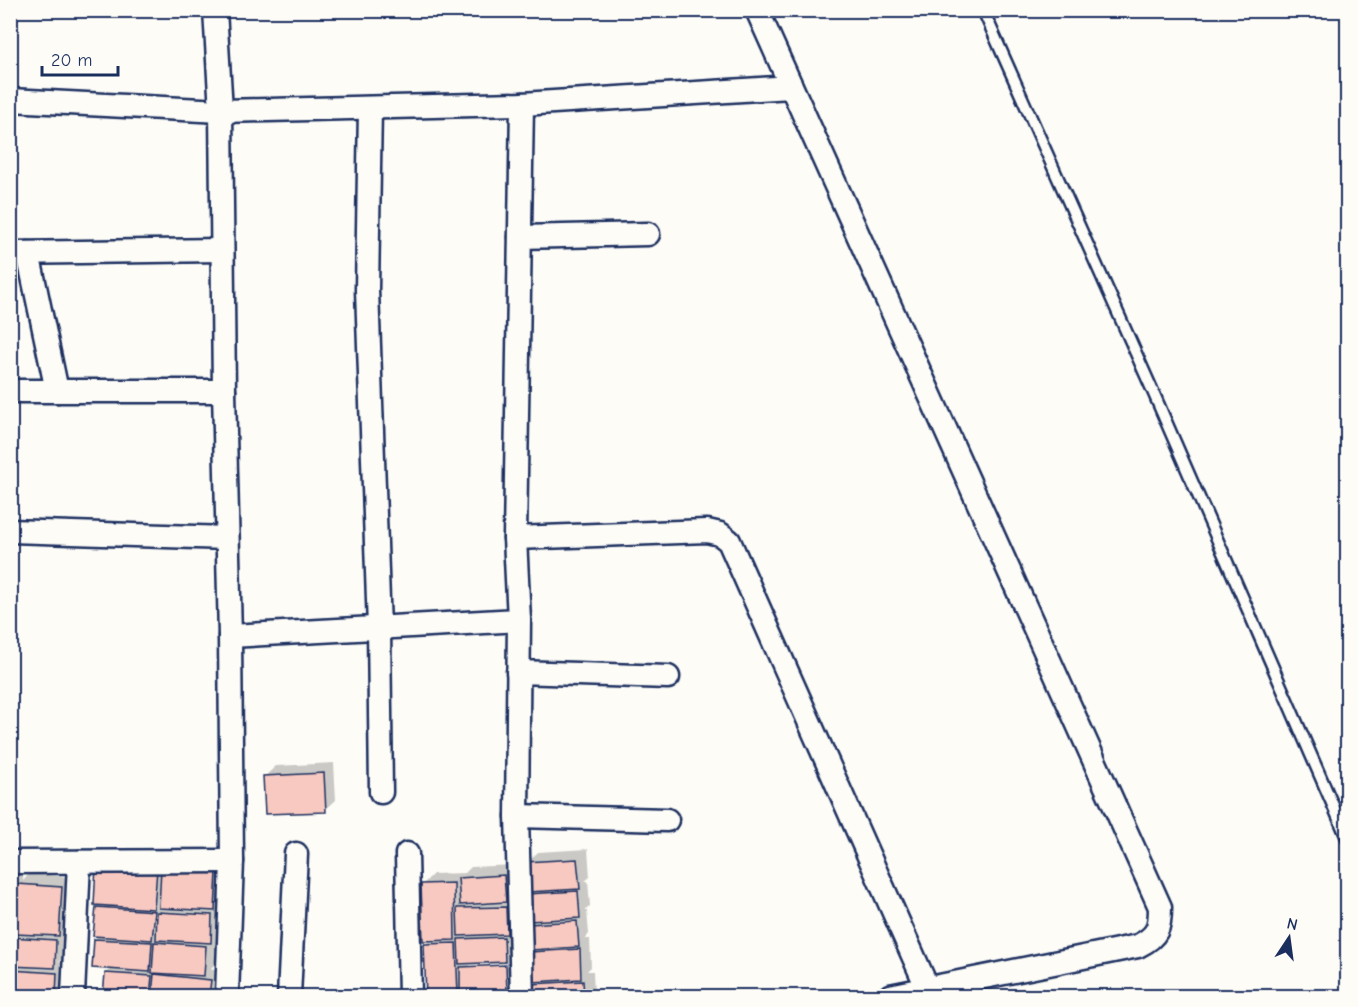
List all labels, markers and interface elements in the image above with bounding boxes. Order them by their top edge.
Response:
scale bar [42,39,118,77]
text: 20 m [51,50,92,71]
north arrow [1259,908,1319,968]
text: N [1285,914,1299,934]

